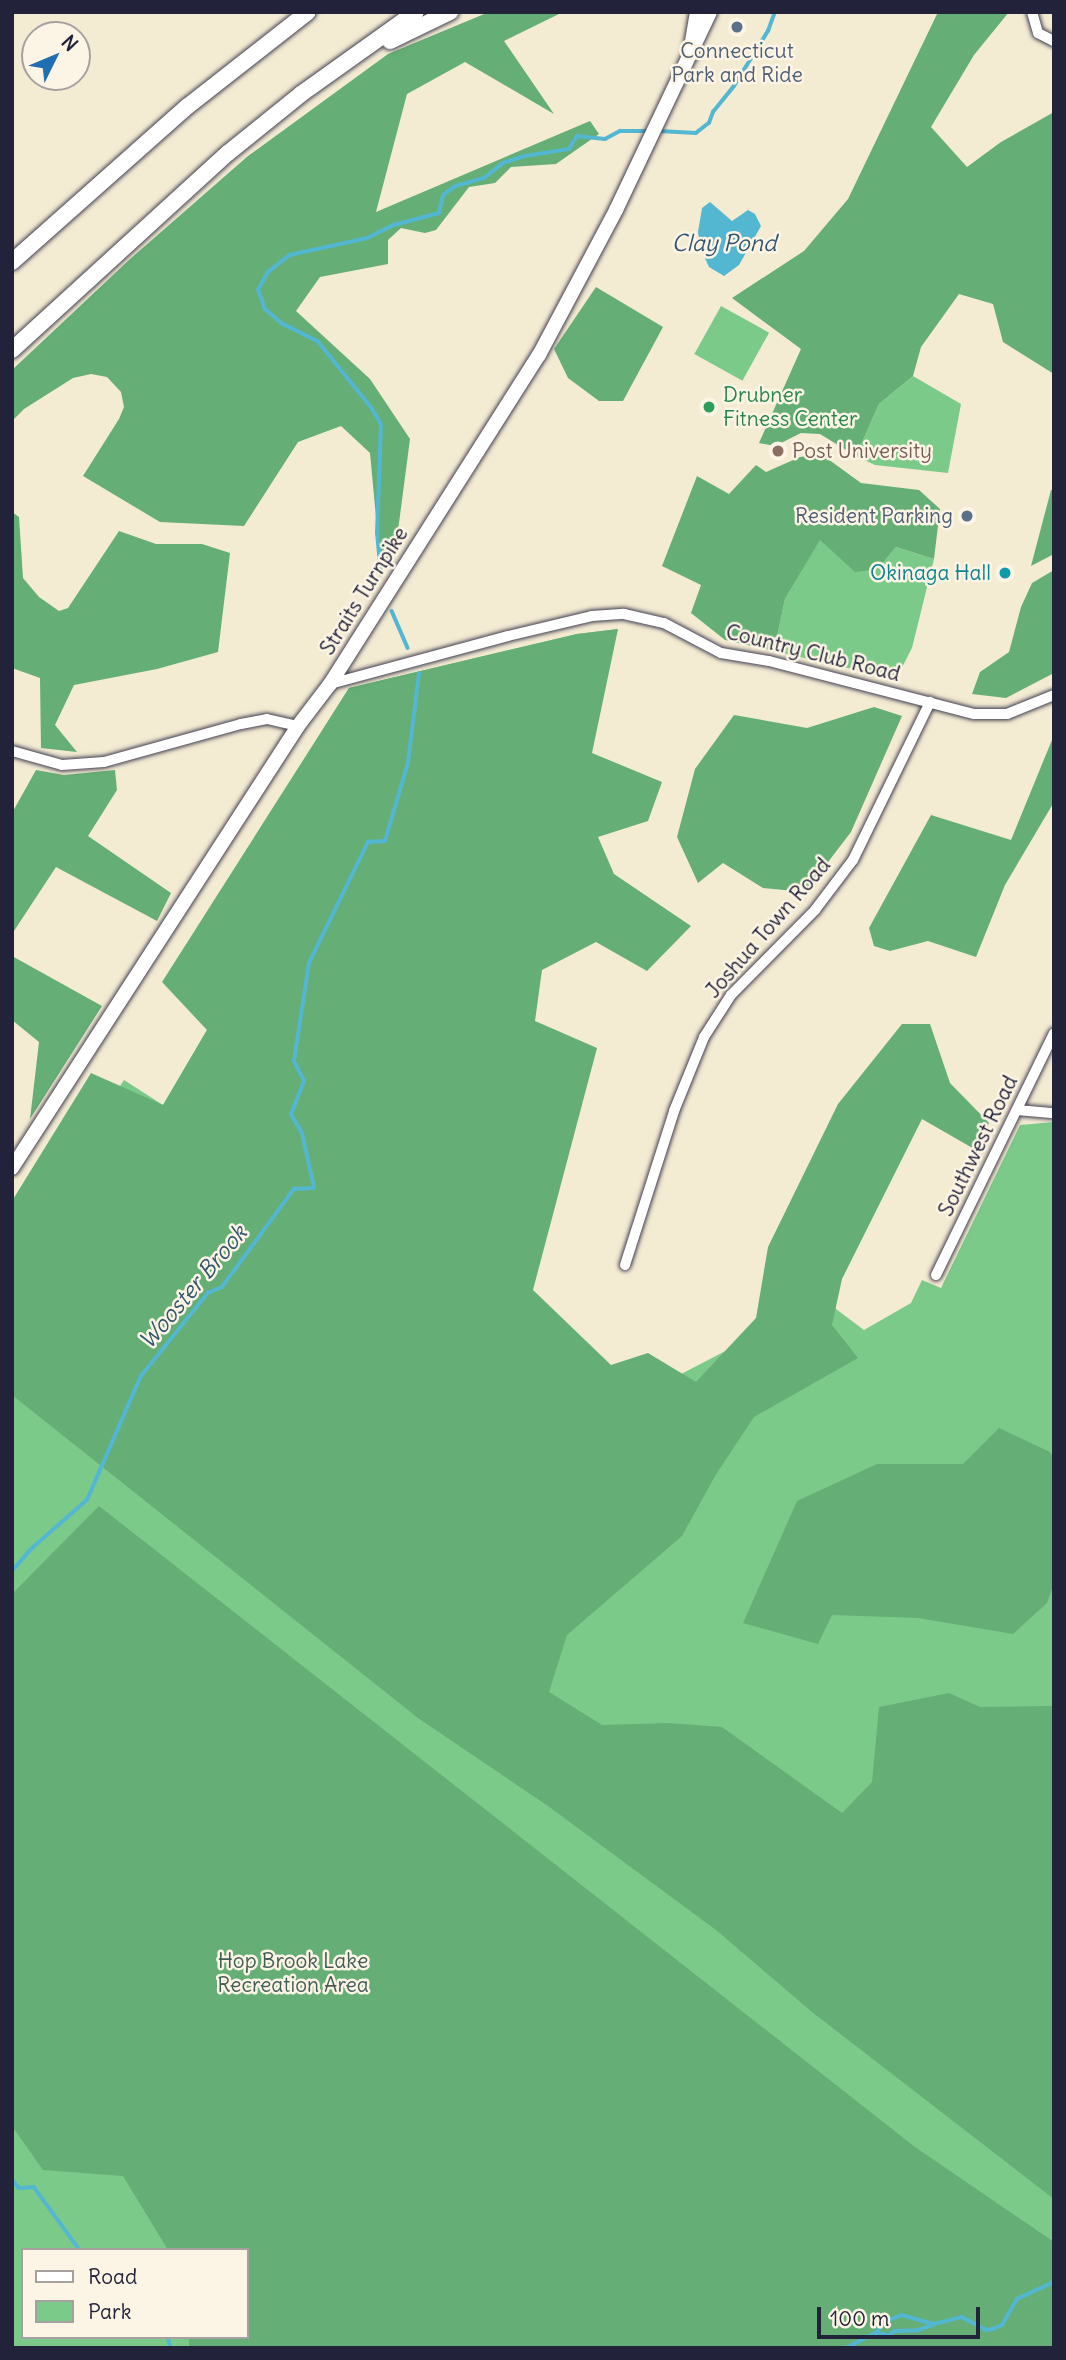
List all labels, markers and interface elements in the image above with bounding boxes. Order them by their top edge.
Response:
marker: Connecticut Park and Ride [729,19,745,35]
north arrow [21,21,91,91]
text: N [57,30,83,56]
place label: Connecticut Park and Ride [671,38,803,88]
water label: Clay Pond [672,229,776,257]
place label: Drubner Fitness Center [723,382,858,432]
marker: Drubner Fitness Center [701,399,717,415]
place label: Post University [792,438,932,464]
marker: Post University [770,443,786,459]
place label: Resident Parking [795,503,953,529]
marker: Resident Parking [959,508,975,524]
street label: Straits Turnpike [315,522,413,660]
place label: Okinaga Hall [870,560,991,586]
marker: Okinaga Hall [997,565,1013,581]
street label: Country Club Road [723,619,903,687]
street label: Joshua Town Road [700,853,836,1003]
street label: Southwest Road [933,1071,1023,1221]
water label: Wooster Brook [133,1220,253,1354]
park label: Hop Brook Lake Recreation Area [217,1948,369,1998]
legend [21,2248,248,2339]
text: Road [88,2263,137,2290]
scale bar [821,2294,984,2338]
text: Park [88,2298,131,2325]
text: 100 m [830,2305,889,2332]

